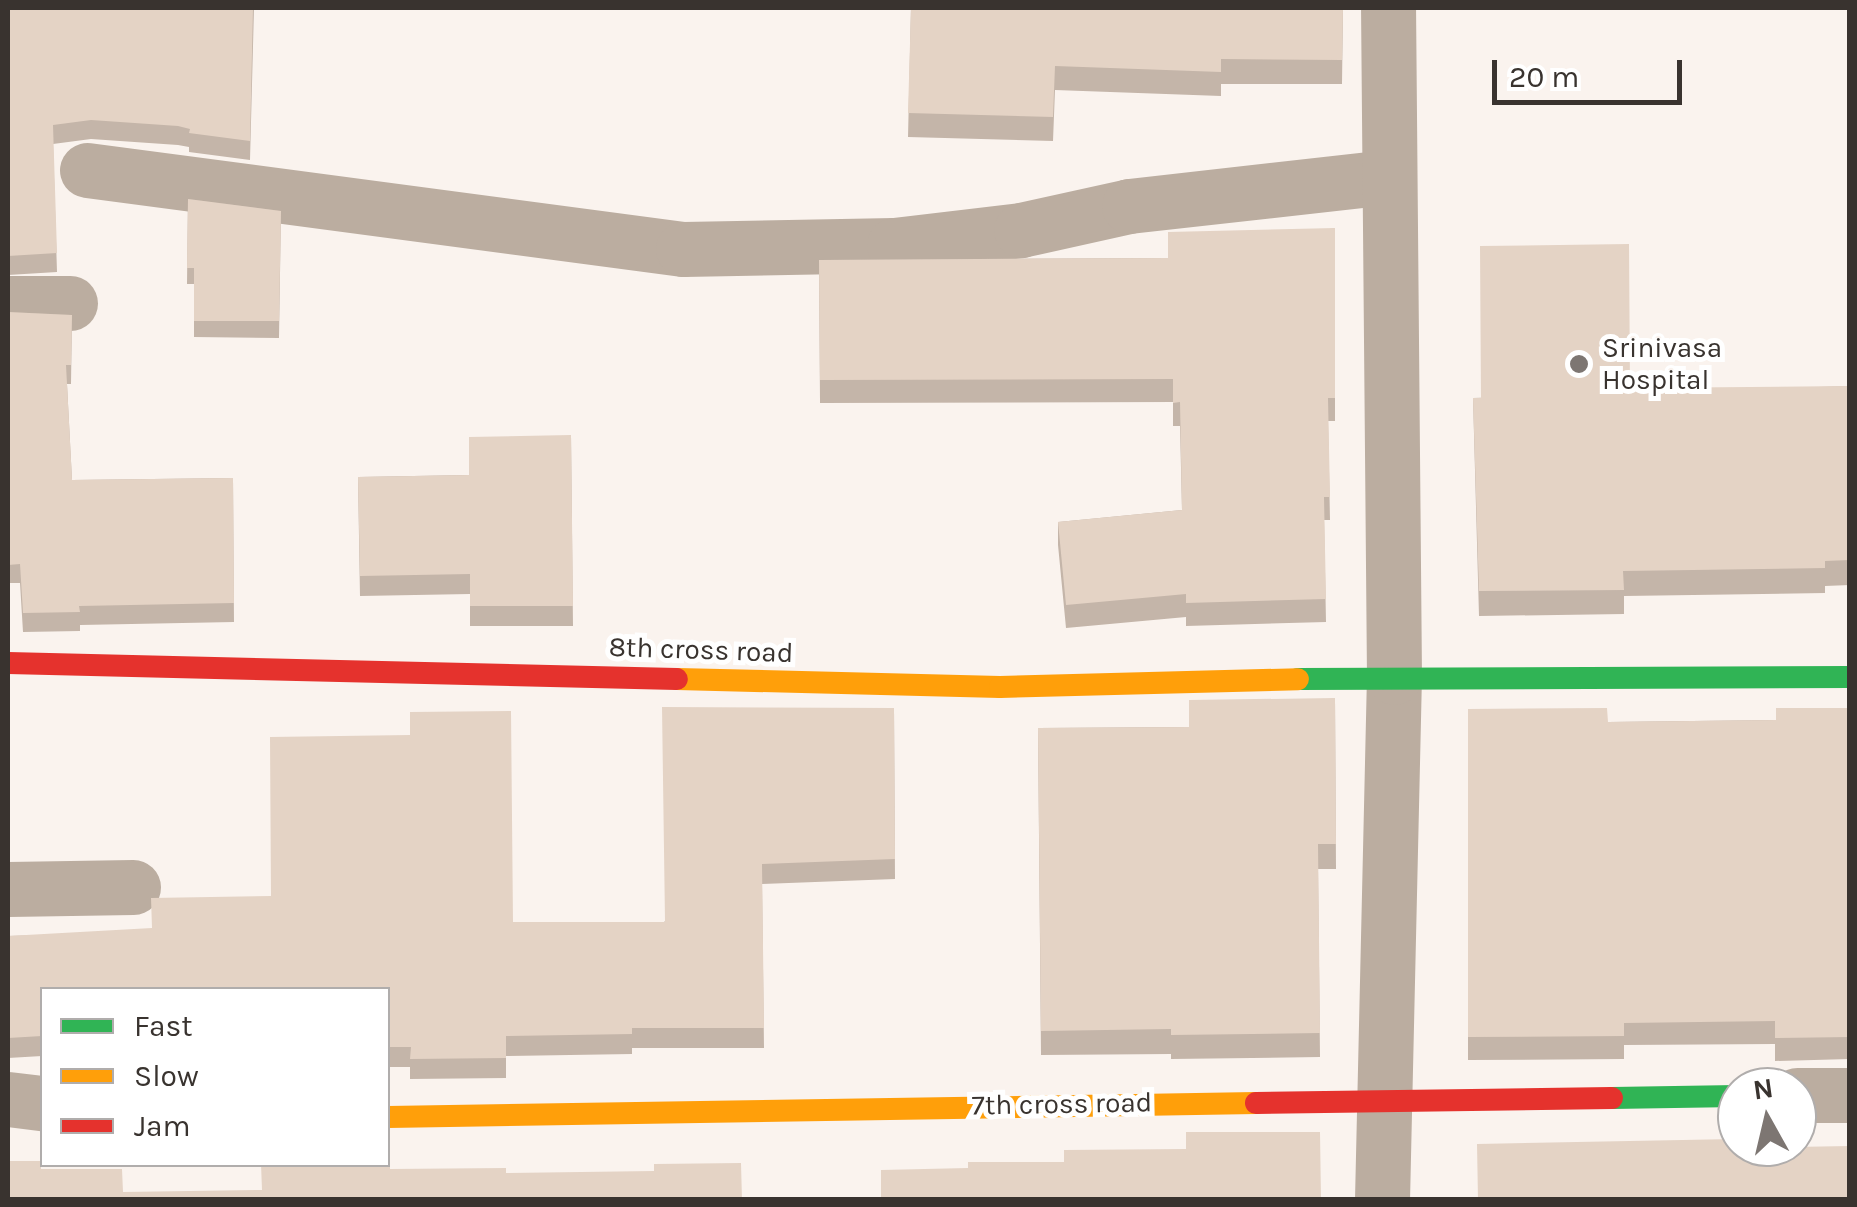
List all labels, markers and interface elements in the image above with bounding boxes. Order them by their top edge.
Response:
scale bar [1497,40,1687,102]
text: 20 m [1509,59,1579,95]
place label: Srinivasa Hospital [1602,331,1722,397]
marker: Srinivasa Hospital [1566,351,1592,377]
street label: 8th cross road [608,630,794,670]
legend [40,987,390,1167]
text: Fast [134,1008,193,1044]
text: Slow [134,1058,199,1094]
north arrow [1717,1067,1817,1167]
text: N [1751,1071,1775,1107]
street label: 7th cross road [971,1086,1153,1122]
text: Jam [134,1108,191,1144]

